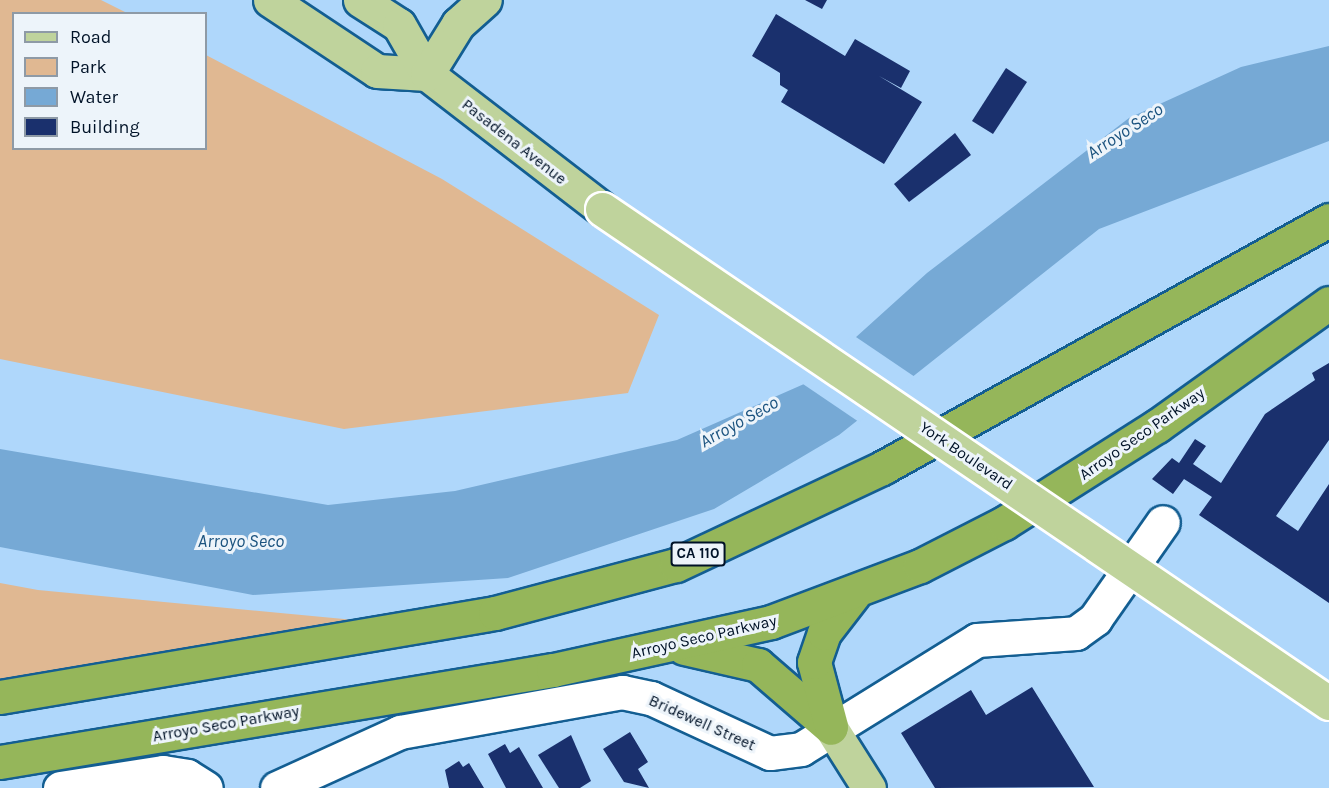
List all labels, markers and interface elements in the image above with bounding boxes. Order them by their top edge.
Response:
legend [12,12,207,150]
text: Road [70,26,111,48]
text: Park [70,56,107,78]
text: Water [70,86,118,108]
street label: Pasadena Avenue [458,95,570,189]
water label: Arroyo Seco [1083,98,1167,164]
text: Building [70,116,140,138]
street label: Arroyo Seco Parkway [1076,384,1208,484]
water label: Arroyo Seco [696,392,782,452]
street label: York Boulevard [916,418,1016,494]
water label: Arroyo Seco [198,530,284,552]
road number: CA 110 [670,542,726,566]
street label: Arroyo Seco Parkway [629,611,779,663]
street label: Bridewell Street [646,691,758,755]
street label: Arroyo Seco Parkway [151,702,301,746]

